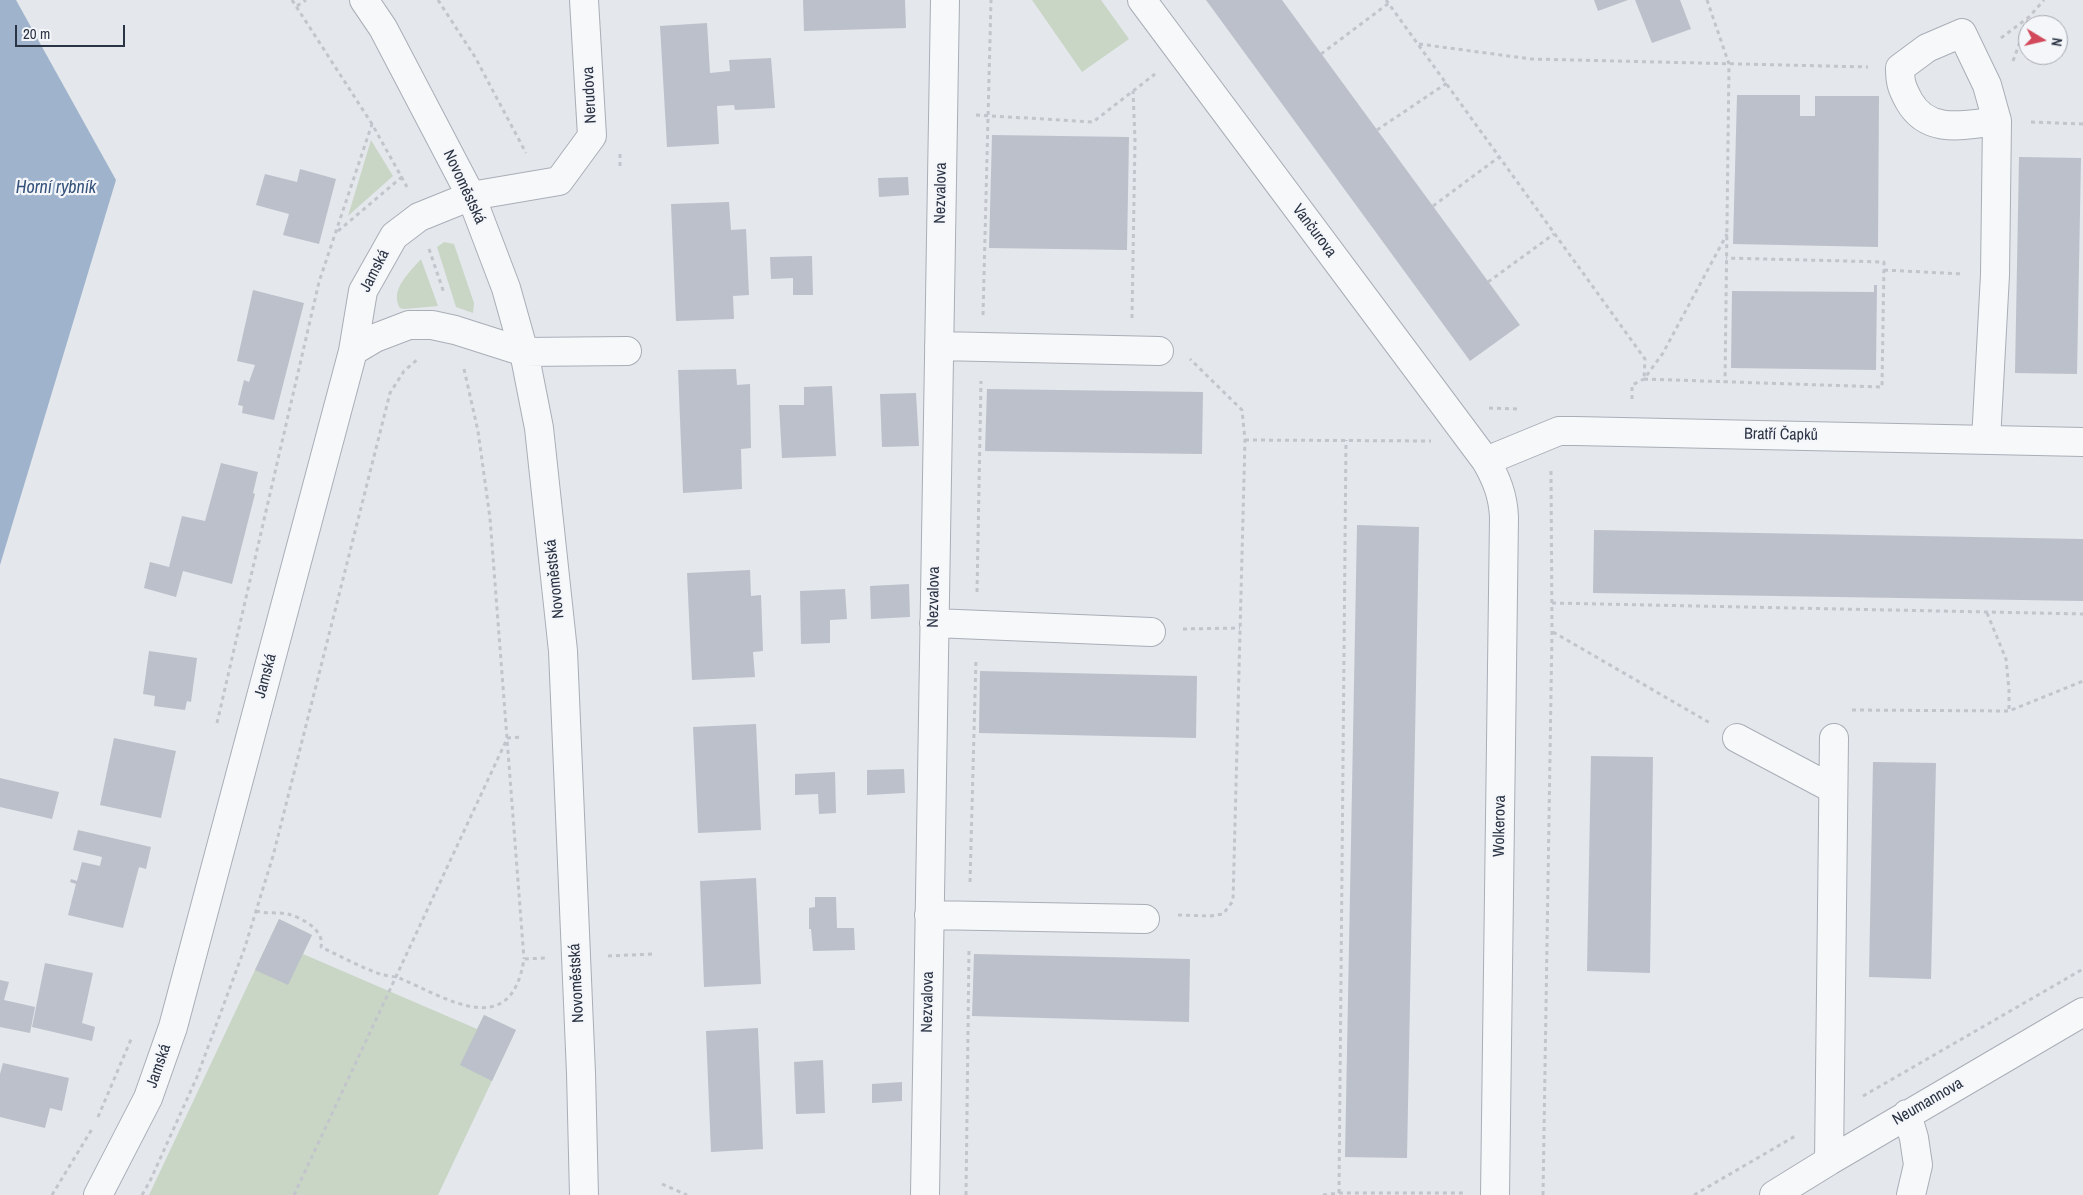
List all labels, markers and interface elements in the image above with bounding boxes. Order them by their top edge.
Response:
scale bar [18,15,128,47]
north arrow [2018,15,2068,65]
text: 20 m [23,23,50,44]
text: N [2047,37,2066,48]
street label: Nerudova [579,66,601,124]
street label: Novoměstská [439,147,489,227]
street label: Nezvalova [931,162,951,224]
water label: Horní rybník [16,177,96,199]
street label: Vančurova [1288,201,1340,261]
street label: Jamská [356,247,394,295]
street label: Bratří Čapků [1744,425,1818,445]
street label: Novoměstská [541,538,569,620]
street label: Nezvalova [924,566,944,628]
street label: Jamská [251,652,281,700]
street label: Wolkerova [1490,795,1510,857]
street label: Novoměstská [565,943,589,1023]
street label: Nezvalova [918,971,938,1033]
street label: Jamská [143,1042,175,1090]
street label: Neumannova [1889,1074,1967,1130]

